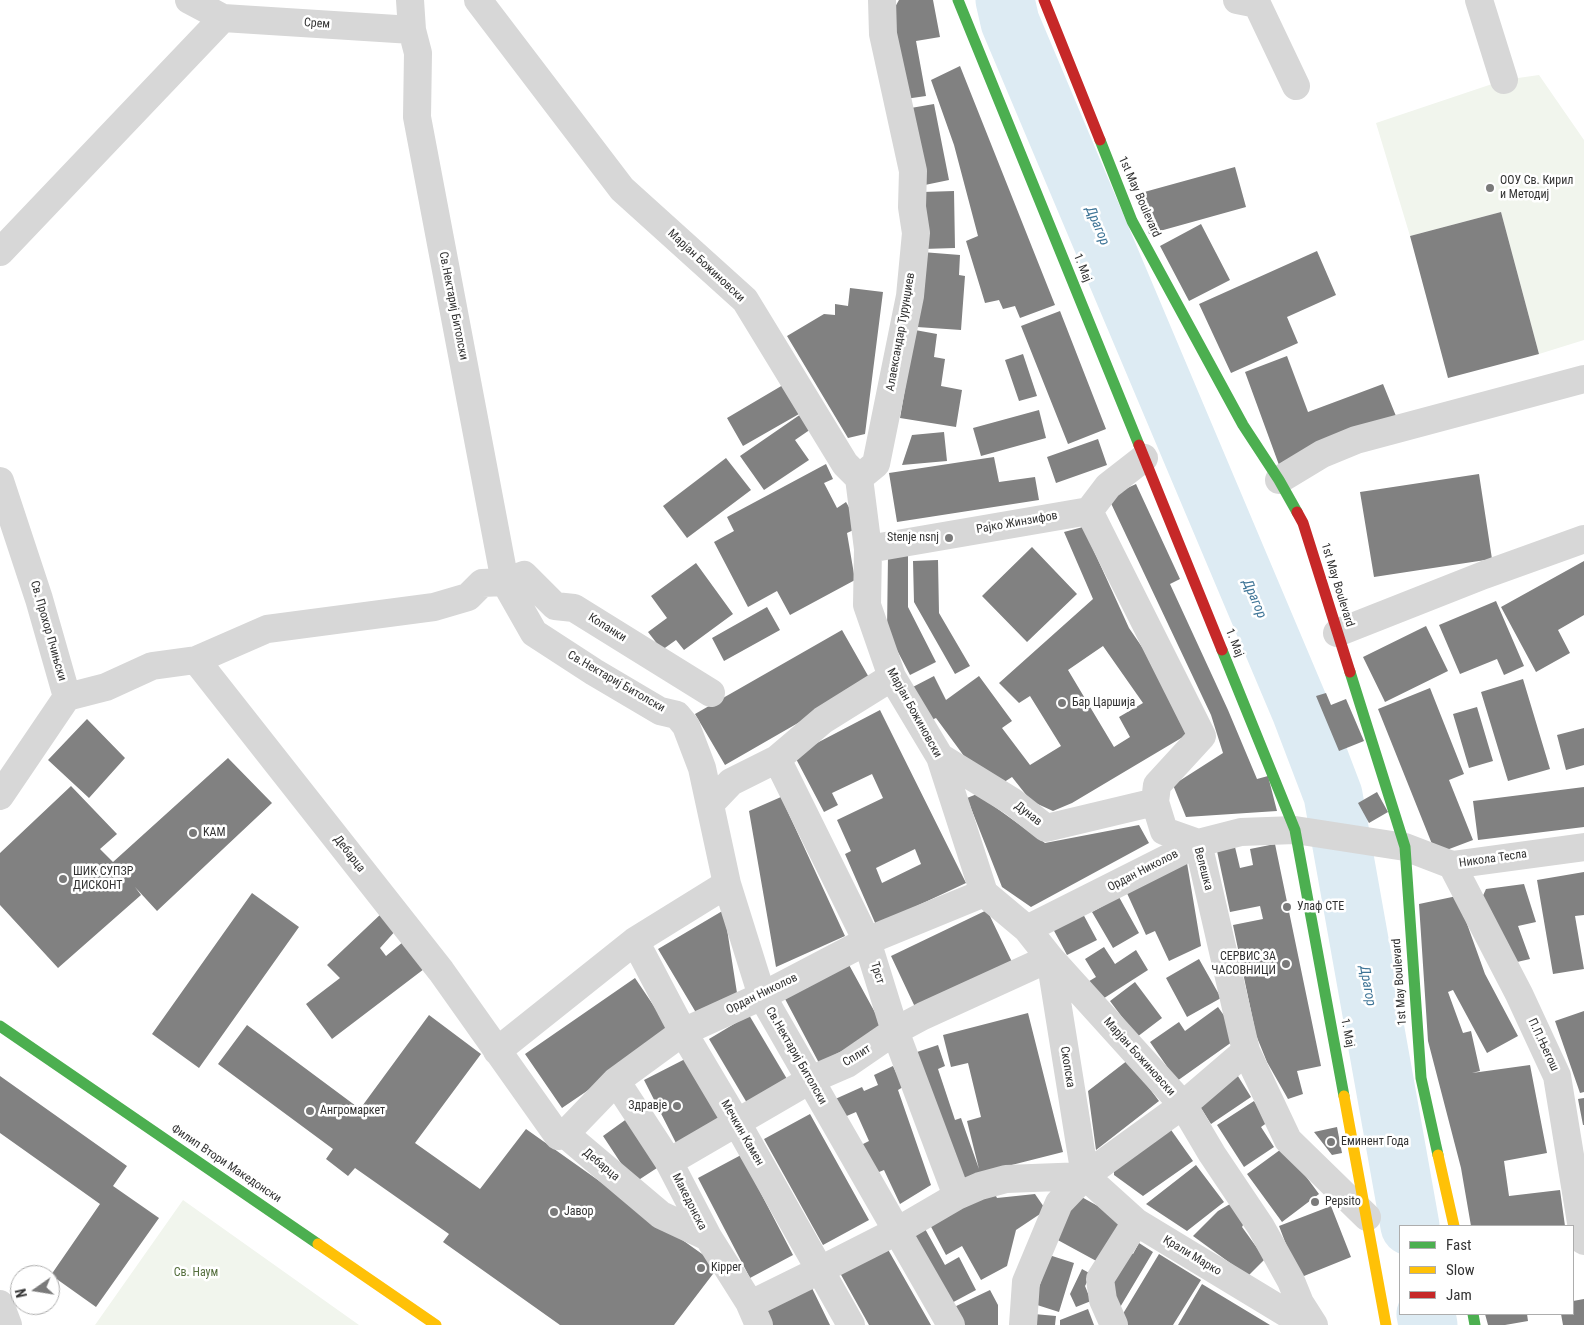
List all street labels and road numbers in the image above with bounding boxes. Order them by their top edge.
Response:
street label: Срем [303,16,331,32]
street label: 1st May Boulevard [1115,154,1163,240]
street label: Марјан Божиновски [664,227,748,305]
street label: Св.Нектариј Битолски [435,251,471,361]
street label: 1. Мај [1070,252,1094,284]
street label: Алаександар Турунџиев [883,272,919,392]
street label: Рајко Жинзифов [975,509,1059,537]
street label: 1st May Boulevard [1317,541,1357,629]
street label: Св. Прохор Пчињски [27,579,69,683]
street label: Копанки [585,611,629,645]
street label: 1. Мај [1222,627,1246,659]
street label: Св.Нектариј Битолски [565,648,667,716]
street label: Марјан Божиновски [883,666,945,760]
street label: Дунав [1011,799,1045,829]
street label: Дебарца [330,833,368,875]
street label: Велешка [1190,846,1216,892]
street label: Ордан Николов [1105,847,1181,895]
street label: Никола Тесла [1458,847,1528,871]
street label: 1st May Boulevard [1390,938,1410,1026]
street label: Трст [867,960,887,986]
street label: Ордан Николов [724,971,800,1017]
street label: Св.Нектариј Битолски [762,1005,830,1107]
street label: Марјан Божиновски [1100,1015,1178,1099]
street label: П.П.Његош [1524,1016,1562,1074]
street label: 1. Мај [1337,1017,1357,1049]
street label: Сплит [840,1042,874,1070]
street label: Скопска [1057,1045,1077,1089]
street label: Мечкин Камен [717,1098,767,1168]
street label: Филип Втори Македонски [168,1122,284,1206]
street label: Дебарца [580,1146,622,1184]
street label: Македонска [669,1171,709,1233]
street label: Крали Марко [1160,1233,1224,1279]

